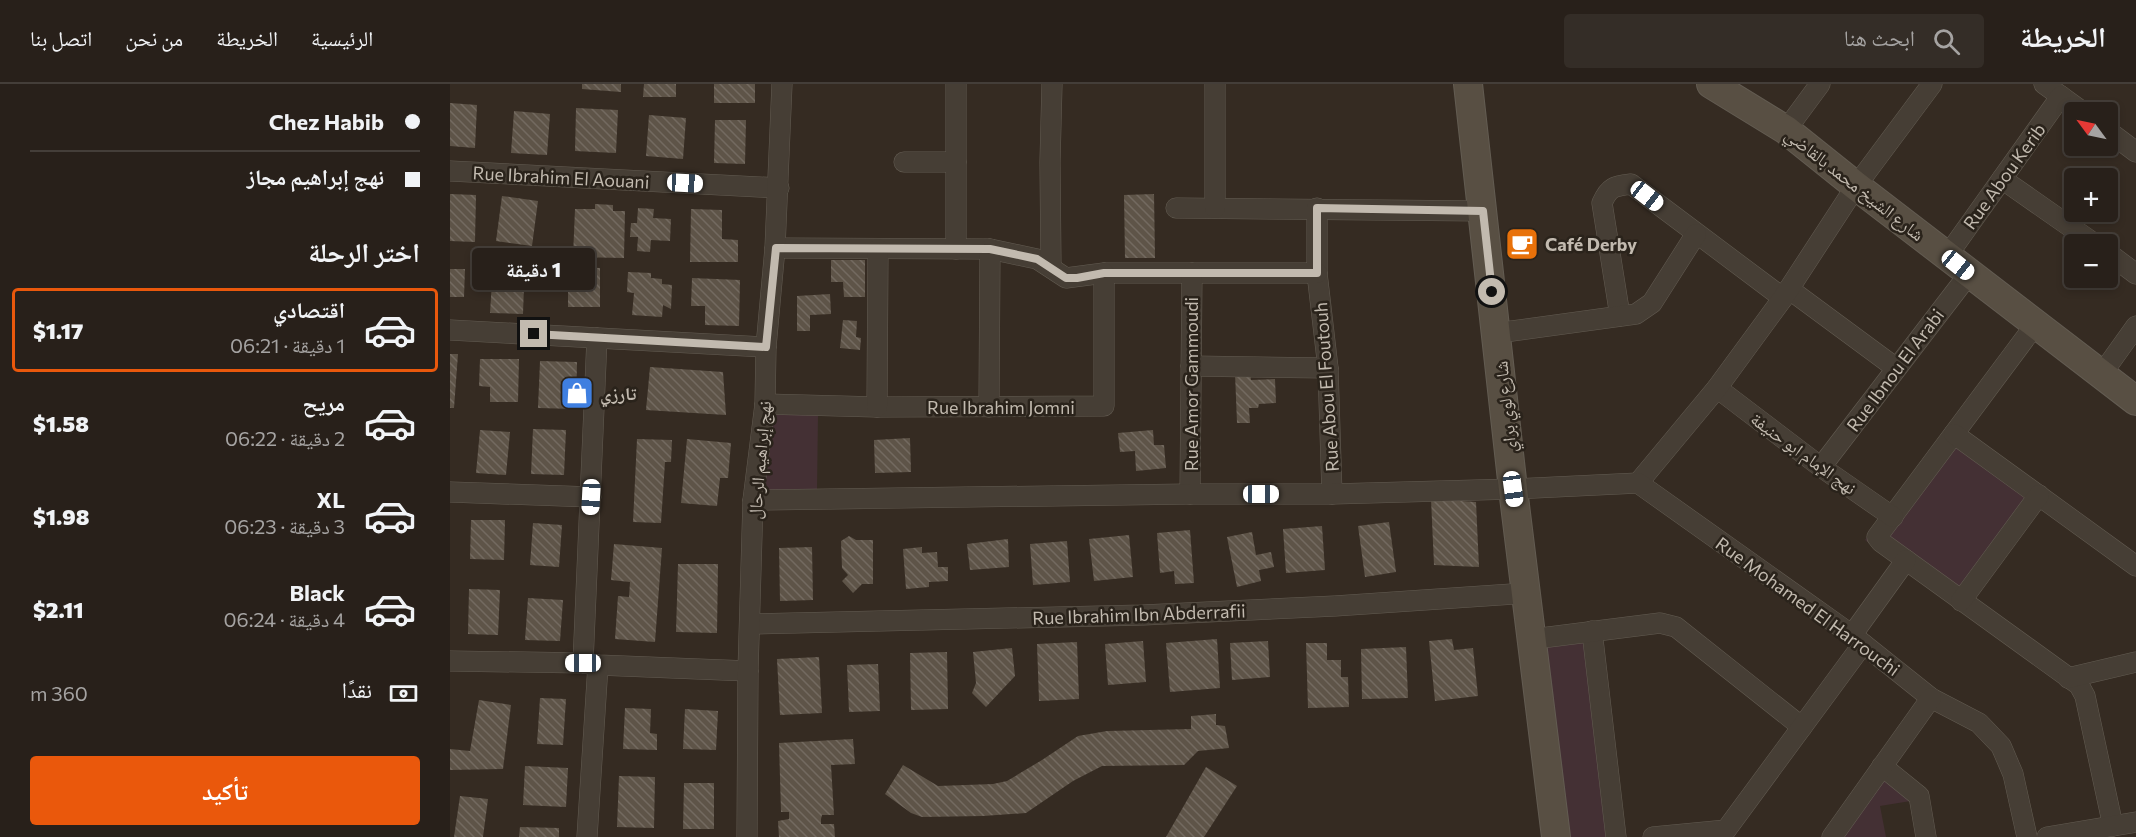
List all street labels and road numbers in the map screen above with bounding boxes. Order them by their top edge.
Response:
street label: Rue Abou Kerib [1958,119,2050,233]
street label: شارع الشيخ محمد بالقاضي [1778,123,1929,249]
street label: Rue Ibrahim El Aouani [472,161,650,193]
street label: Rue Amor Gammoudi [1180,297,1202,471]
street label: Rue Abou El Foutouh [1309,301,1343,473]
street label: Rue Ibnou El Arabi [1842,304,1948,436]
street label: شارع لوي براي [1489,360,1525,454]
street label: Rue Ibrahim Jomni [927,396,1075,418]
street label: نهج إبراهيم الرحال [743,400,777,520]
street label: نهج الإمام ابو حنيفة [1746,407,1861,500]
street label: Rue Mohamed El Harrouchi [1712,532,1904,680]
street label: Rue Ibrahim Ibn Abderrafii [1032,599,1246,629]

